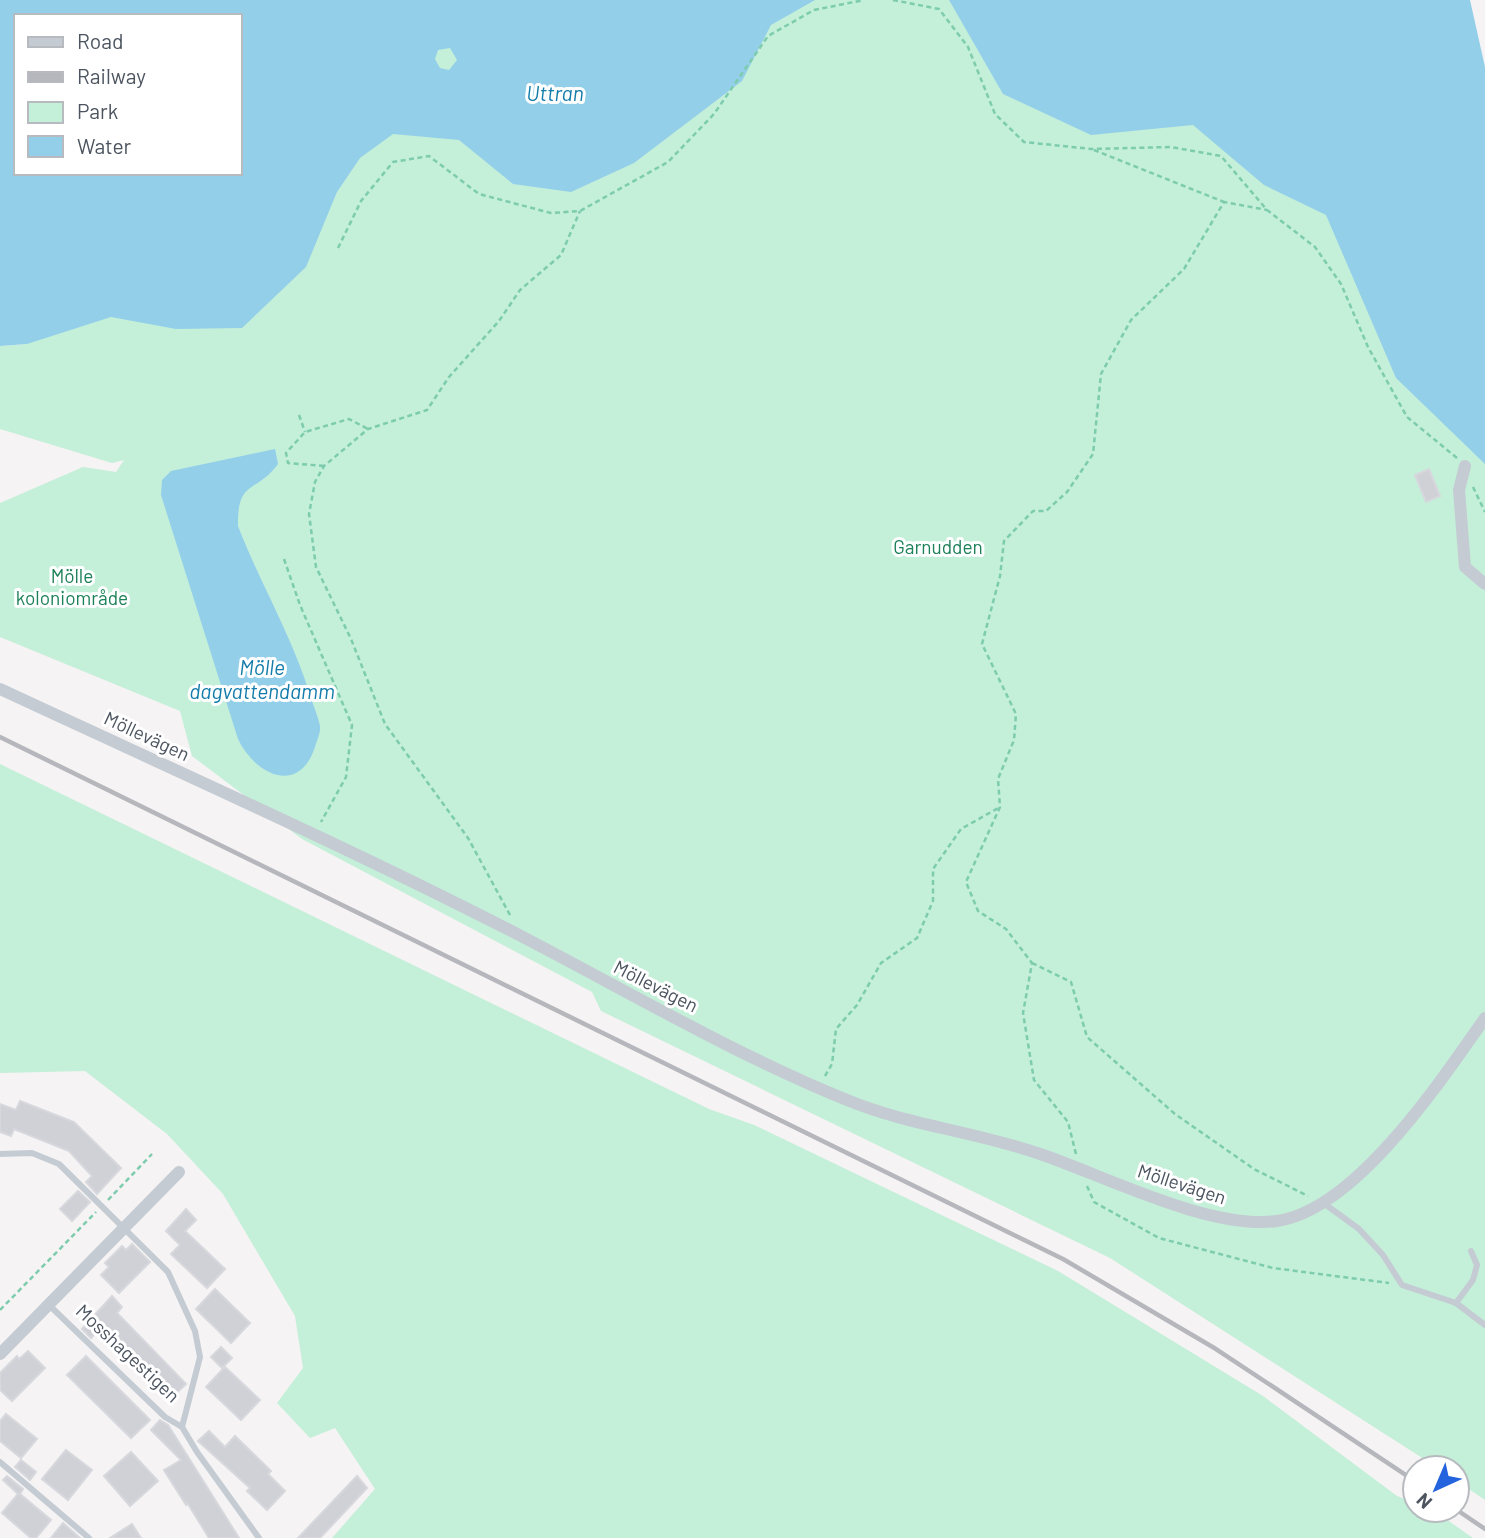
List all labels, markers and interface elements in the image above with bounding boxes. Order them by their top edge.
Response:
legend [14,14,242,175]
text: Road [77,28,123,53]
text: Railway [77,63,146,88]
water label: Uttran [526,80,584,105]
text: Park [77,98,118,123]
text: Water [77,133,132,158]
park label: Garnudden [893,535,983,558]
park label: Mölle koloniområde [16,564,128,609]
water label: Mölle dagvattendamm [189,654,335,703]
street label: Möllevägen [101,706,194,765]
street label: Möllevägen [610,955,702,1017]
street label: Möllevägen [1135,1158,1229,1209]
street label: Mosshagestigen [72,1299,185,1407]
north arrow [1401,1454,1471,1524]
text: N [1411,1489,1436,1514]

